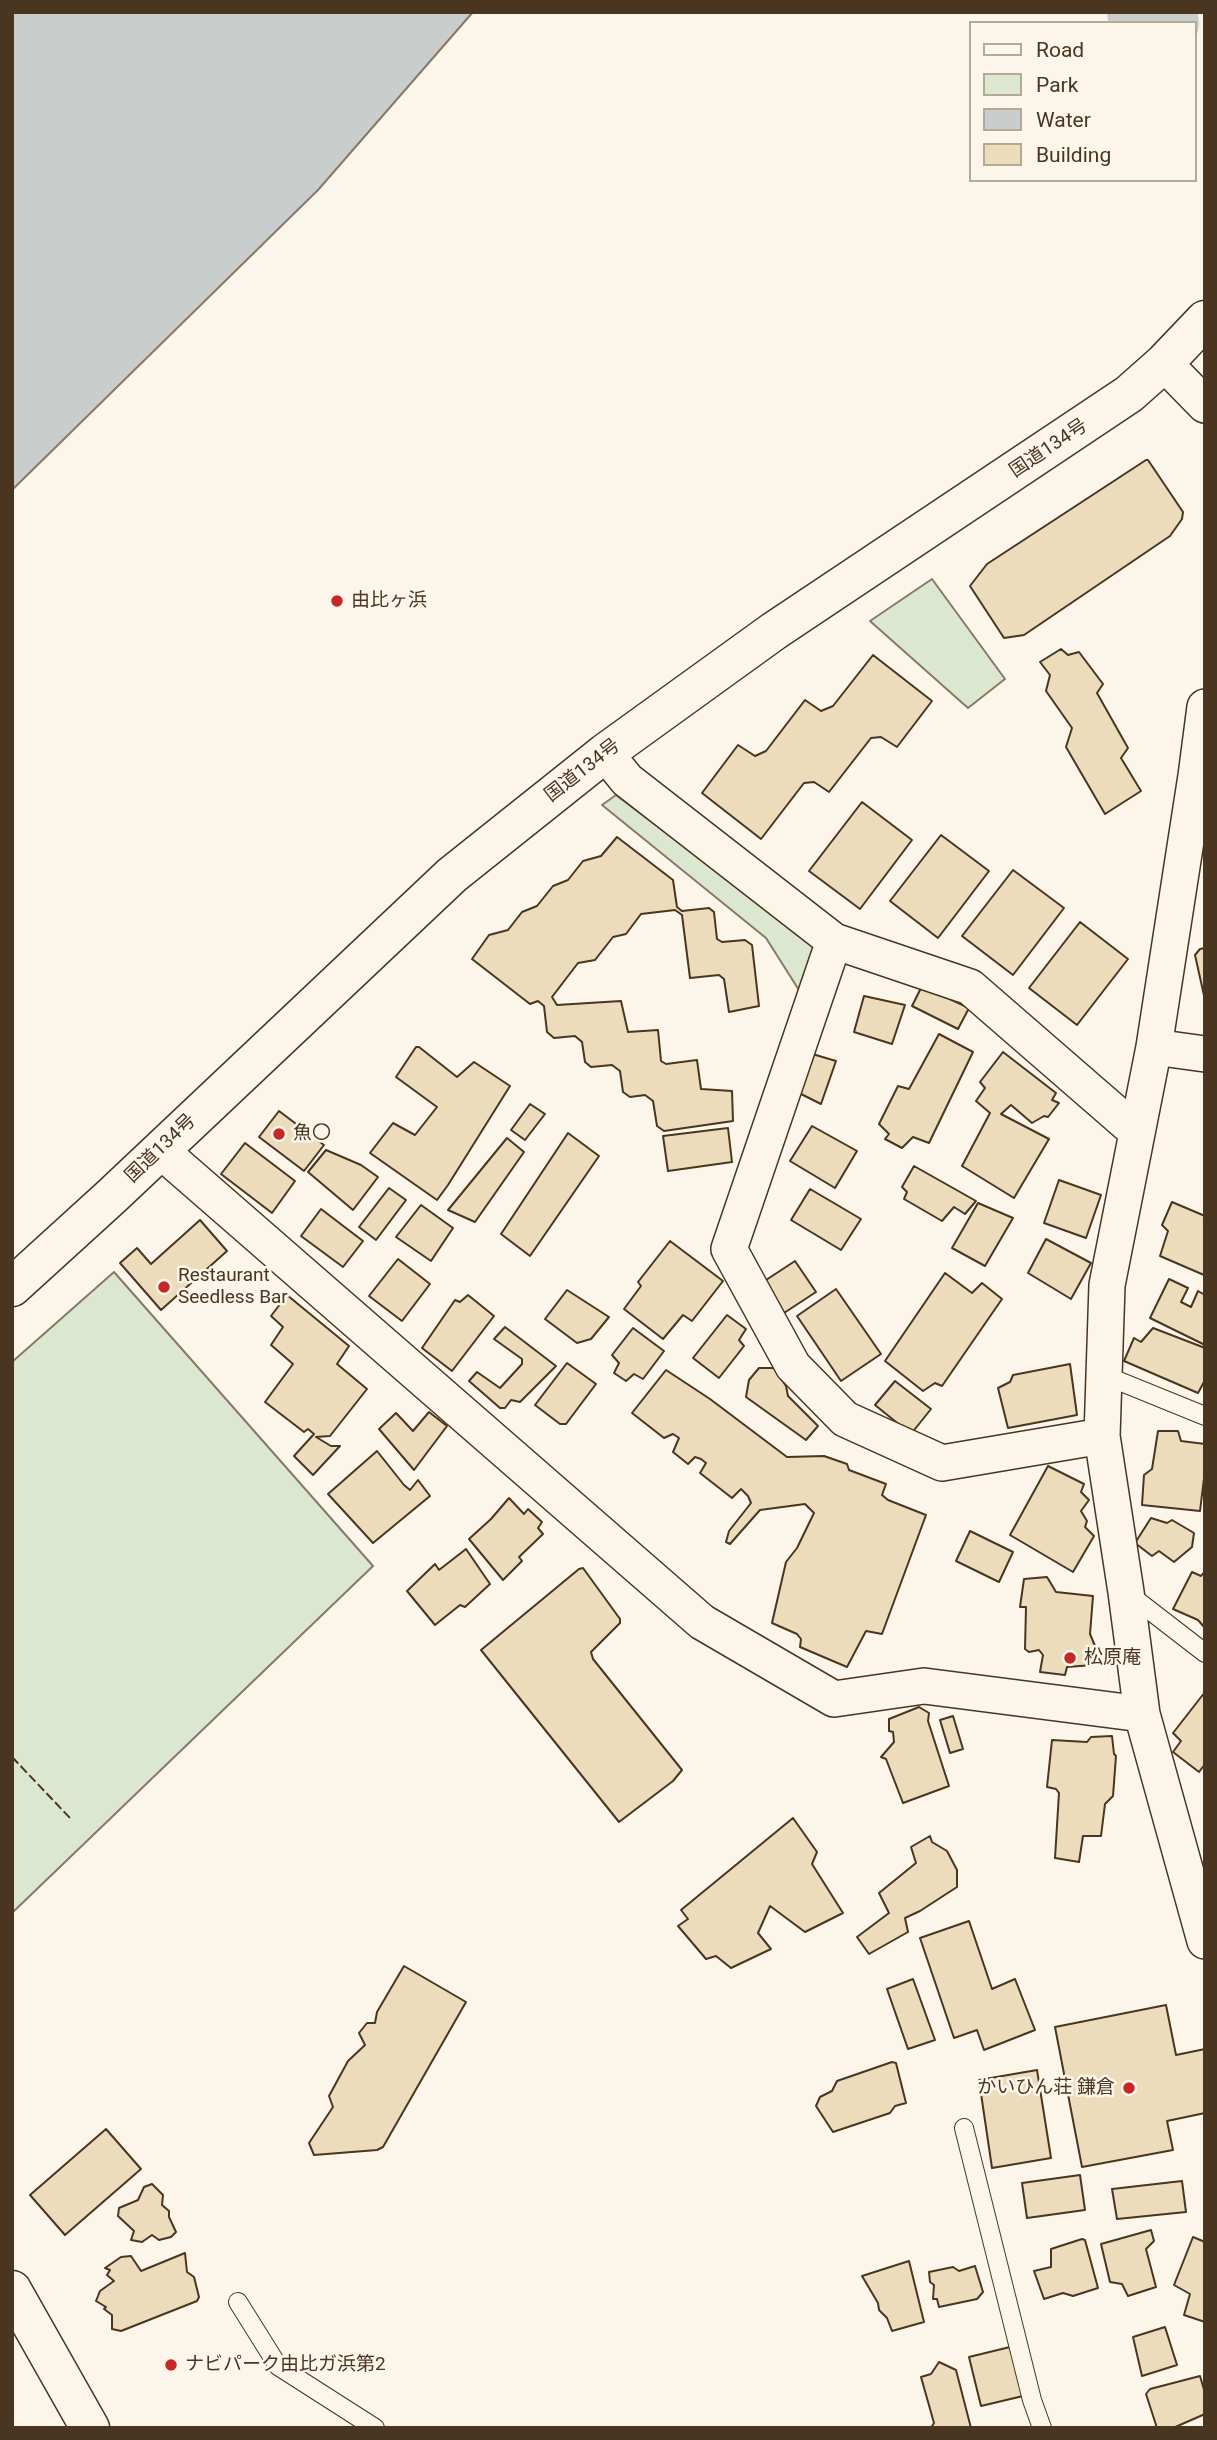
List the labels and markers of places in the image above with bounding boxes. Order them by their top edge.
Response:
place label: 由比ヶ浜 [351,590,427,612]
marker: 由比ヶ浜 [329,593,345,609]
place label: 魚〇 [293,1123,331,1145]
marker: 魚〇 [271,1126,287,1142]
place label: Restaurant Seedless Bar [178,1265,288,1309]
marker: Restaurant Seedless Bar [156,1279,172,1295]
place label: 松原庵 [1084,1647,1141,1669]
marker: 松原庵 [1062,1650,1078,1666]
place label: かいひん荘 鎌倉 [977,2077,1115,2099]
marker: かいひん荘 鎌倉 [1121,2080,1137,2096]
place label: ナビパーク由比ガ浜第2 [185,2354,386,2376]
marker: ナビパーク由比ガ浜第2 [163,2357,179,2373]

